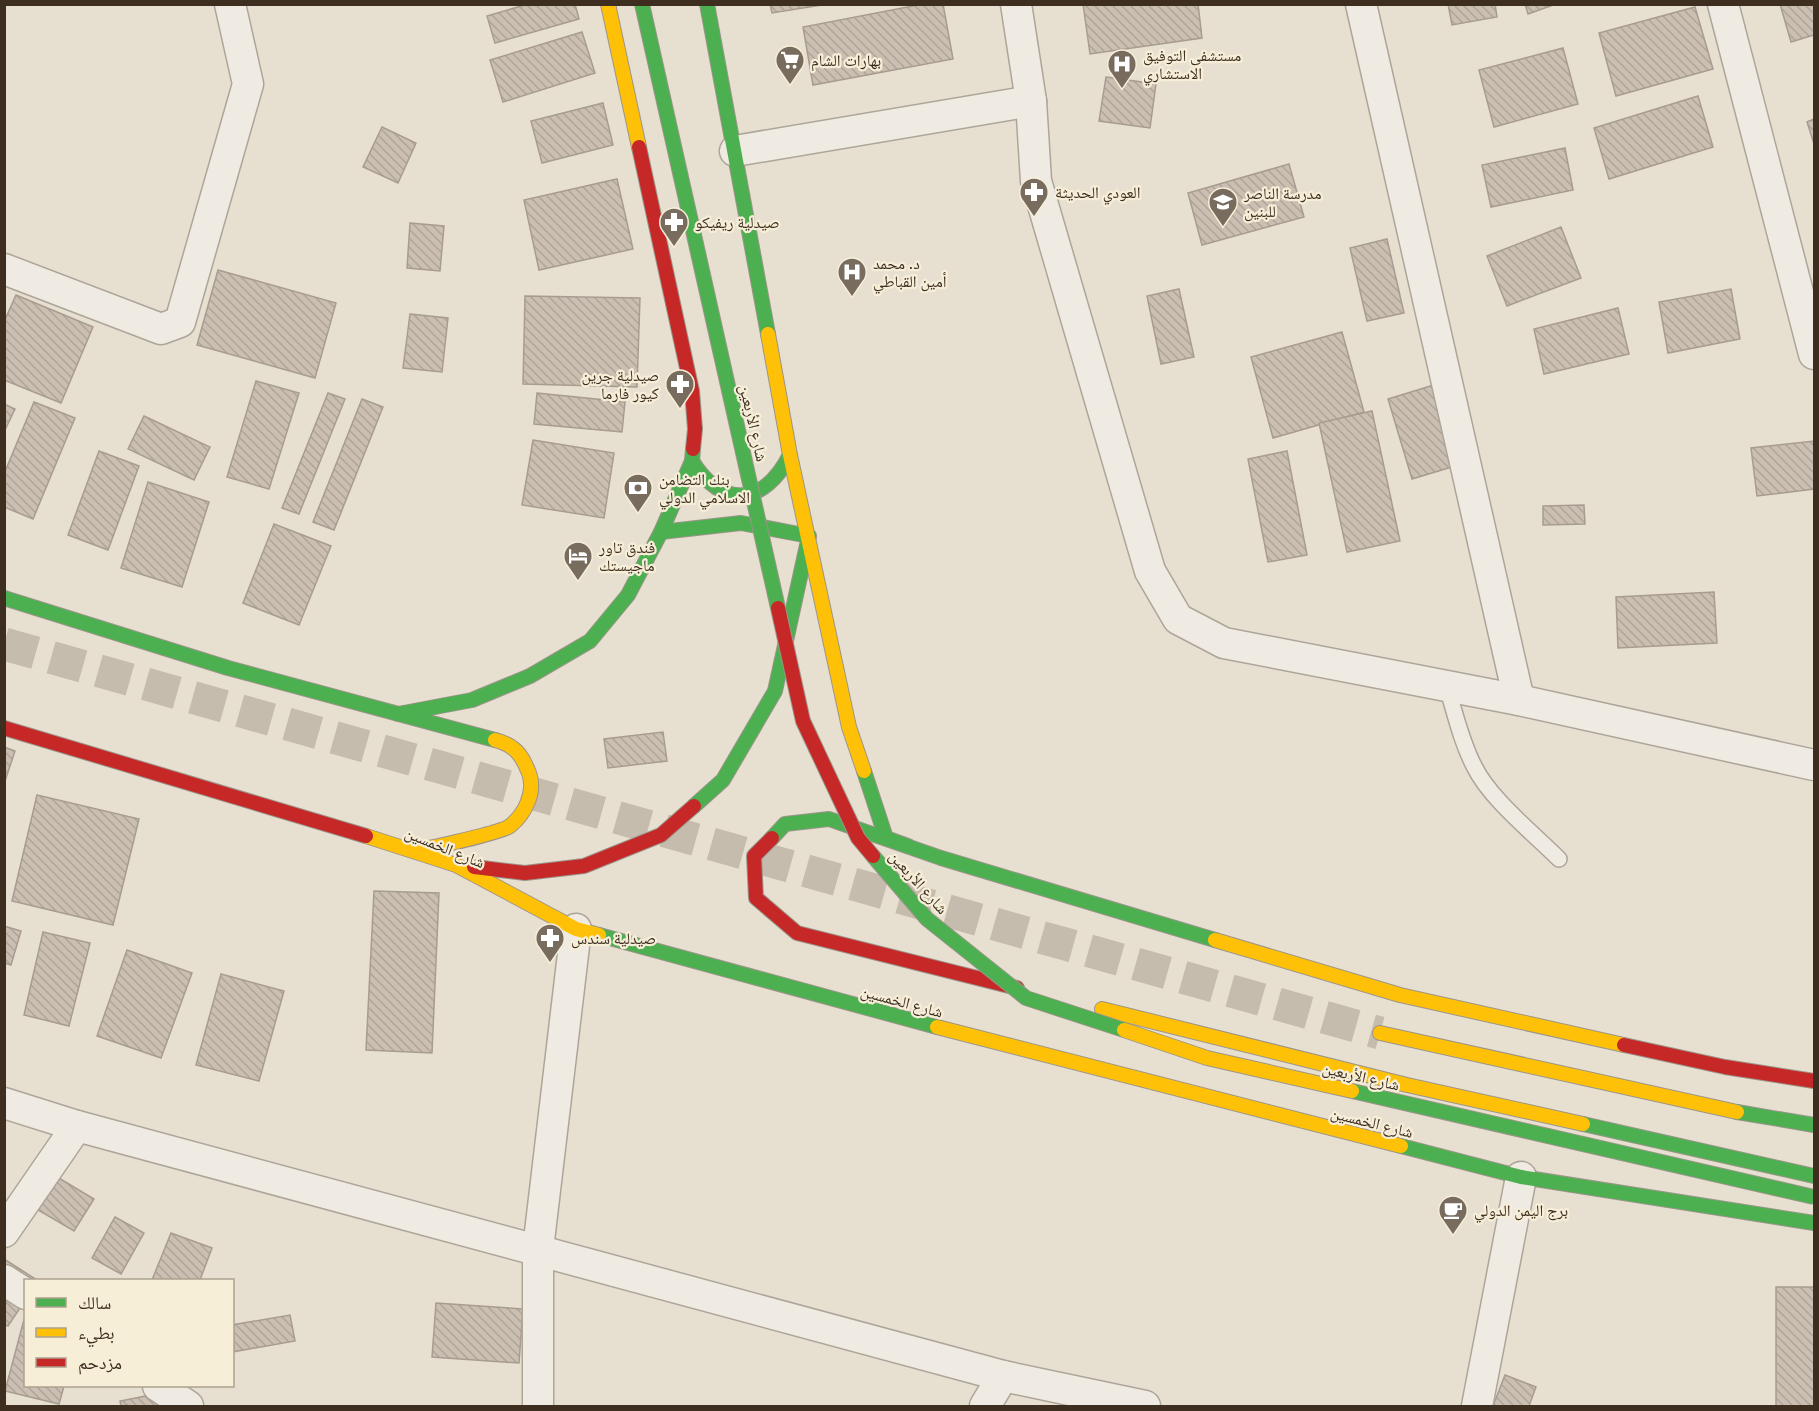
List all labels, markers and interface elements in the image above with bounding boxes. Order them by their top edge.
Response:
supermarket icon: بهارات الشام [774,44,806,86]
place label: مستشفى التوفيق الاستشاري [1143,45,1241,86]
hospital icon: مستشفى التوفيق الاستشاري [1106,48,1138,90]
place label: بهارات الشام [811,50,881,71]
pharmacy icon: العودي الحديثة [1018,176,1050,218]
place label: العودي الحديثة [1055,182,1140,205]
place label: مدرسة الناصر للبنين [1243,183,1322,222]
school or university icon: مدرسة الناصر للبنين [1207,186,1239,228]
pharmacy icon: صيدلية ريفيكو [658,206,690,248]
place label: صيدلية ريفيكو [695,212,779,232]
place label: د. محمد أمين القباطي [873,253,947,294]
hospital icon: د. محمد أمين القباطي [836,256,868,298]
place label: صيدلية جرين كيور فارما [581,365,659,403]
pharmacy icon: صيدلية جرين كيور فارما [664,368,696,410]
street label: شارع الأربعين [734,382,773,464]
place label: بنك التضامن الاسلامي الدولي [659,469,750,510]
bank icon: بنك التضامن الاسلامي الدولي [622,472,654,514]
place label: فندق تاور ماجيستك [598,537,655,575]
hotel icon: فندق تاور ماجيستك [562,540,594,582]
street label: شارع الخمسين [402,822,488,873]
street label: شارع الأربعين [885,846,953,919]
pharmacy icon: صيدلية سندس [534,922,566,964]
place label: صيدلية سندس [571,928,656,949]
street label: شارع الخمسين [858,980,945,1023]
street label: شارع الأربعين [1320,1057,1402,1096]
street label: شارع الخمسين [1328,1102,1415,1143]
cafe icon: برج اليمن الدولي [1437,1194,1469,1236]
place label: برج اليمن الدولي [1474,1200,1568,1223]
legend [24,1279,234,1387]
text: سالك [78,1291,111,1314]
text: بطيء [78,1321,115,1348]
text: مزدحم [78,1351,122,1375]

